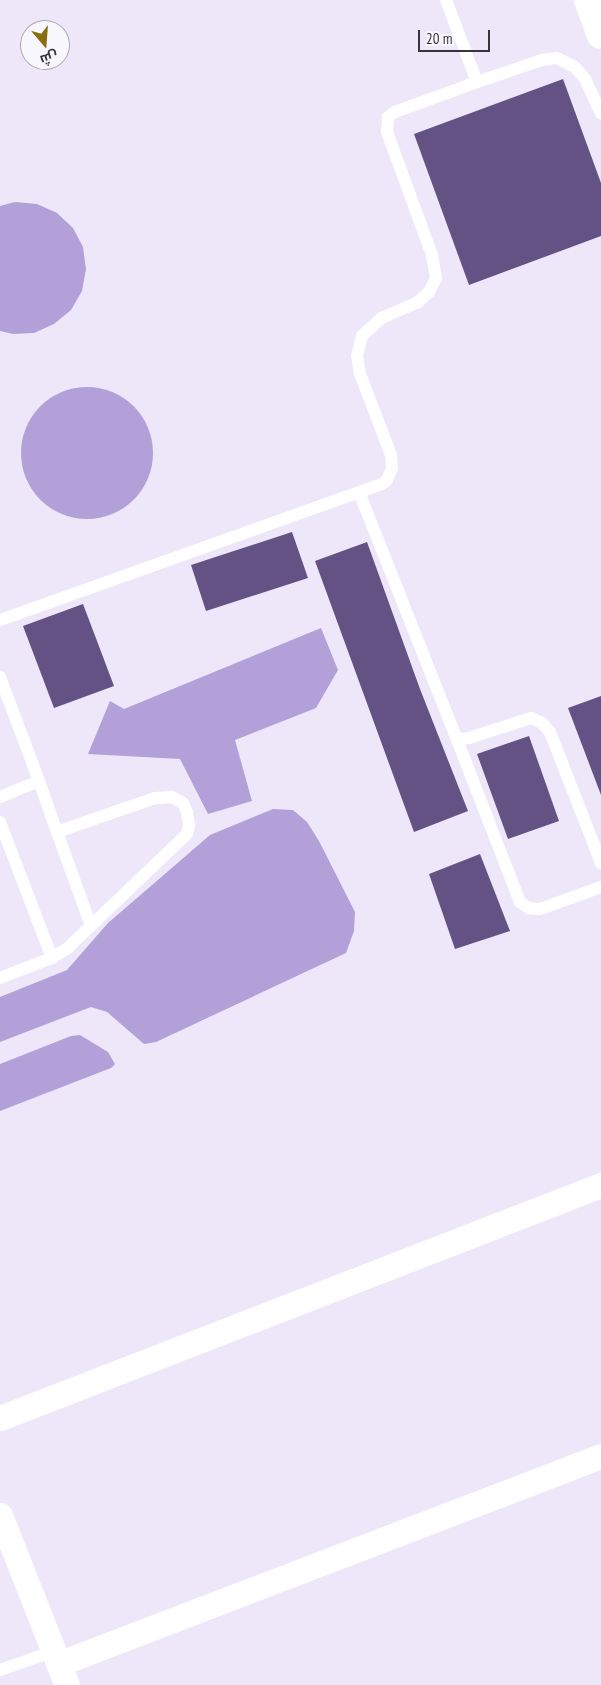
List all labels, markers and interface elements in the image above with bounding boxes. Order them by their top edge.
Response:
north arrow [20,20,70,70]
scale bar [421,20,494,52]
text: 20 m [426,29,452,48]
text: ش [38,47,61,70]

